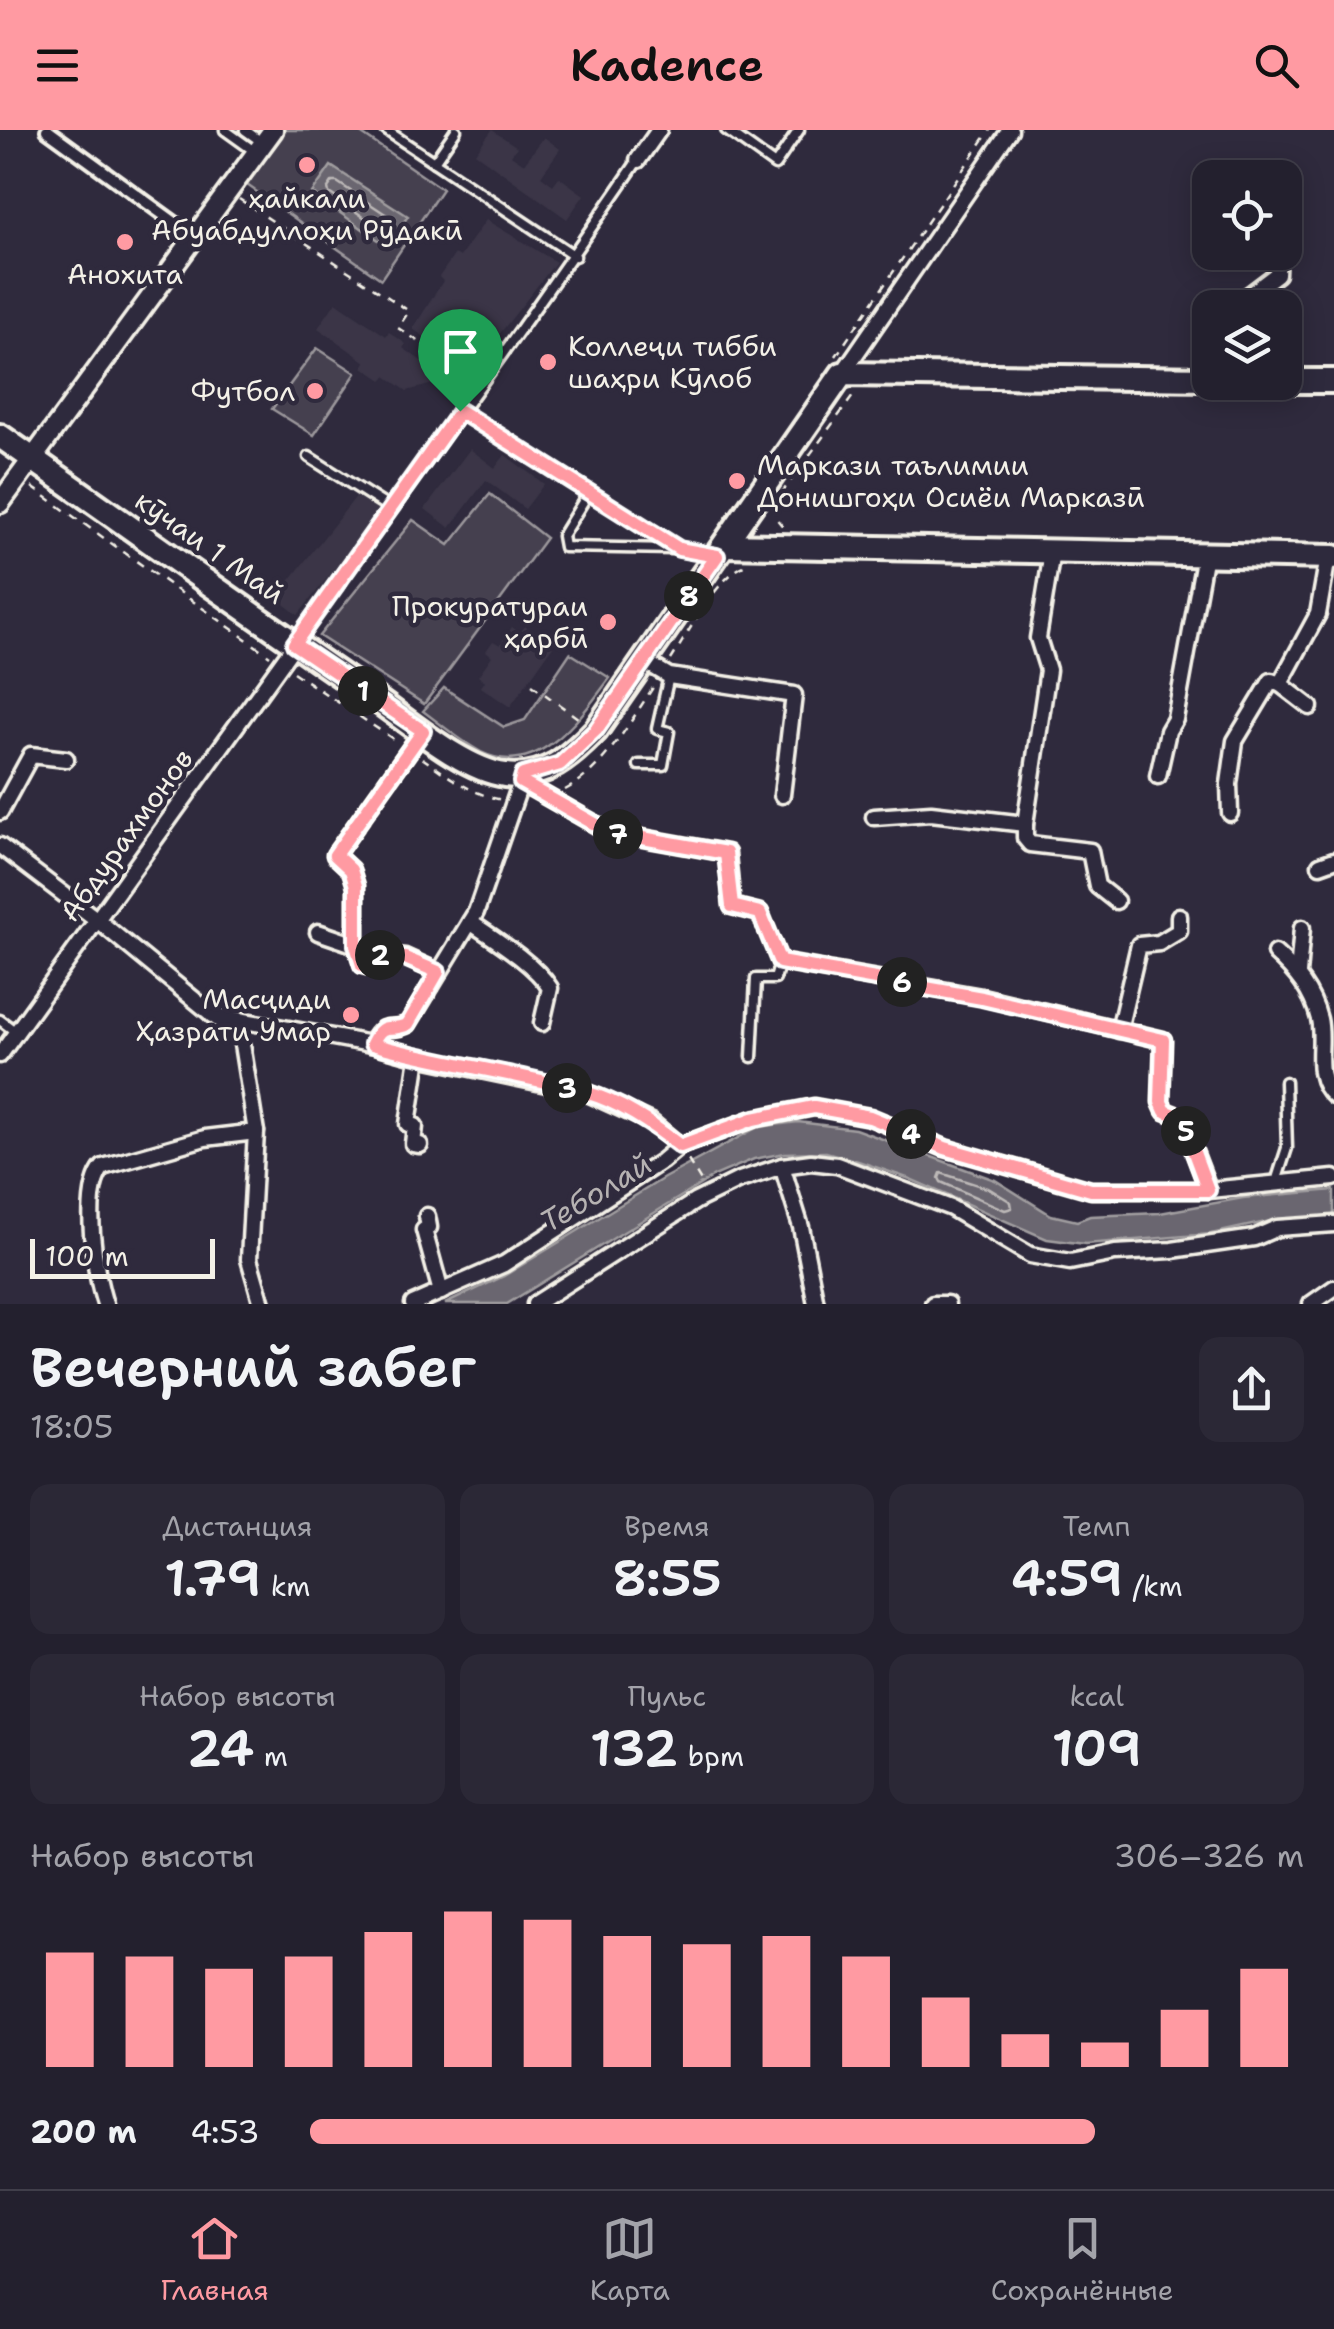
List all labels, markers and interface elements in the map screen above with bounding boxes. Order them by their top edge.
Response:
text: Kadence [570,35,764,95]
icon: menu [30,38,85,93]
icon: search [1249,38,1304,93]
marker: ҳайкали Абуабдуллоҳи Рӯдакӣ [296,154,318,176]
map controls [1192,160,1302,400]
button: locate [1192,160,1302,270]
place label: ҳайкали Абуабдуллоҳи Рӯдакӣ [151,179,463,249]
marker: Анохита [114,231,136,253]
place label: Анохита [67,255,183,293]
button: layers [1192,290,1302,400]
pin [418,309,503,412]
icon: arrive [433,324,488,379]
place label: Коллеҷи тибби шаҳри Кӯлоб [568,327,777,397]
marker: Коллеҷи тибби шаҳри Кӯлоб [537,351,559,373]
place label: Футбол [191,372,295,410]
marker: Футбол [304,380,326,402]
place label: Маркази таълимии Донишгоҳи Осиёи Марказӣ [757,446,1145,516]
marker: Маркази таълимии Донишгоҳи Осиёи Марказӣ [726,470,748,492]
street label: кӯчаи 1 Май [127,481,293,613]
pin: 8 [664,571,714,621]
text: 8 [679,577,699,615]
place label: Прокуратураи ҳарбӣ [392,587,588,657]
marker: Прокуратураи ҳарбӣ [597,611,619,633]
pin: 1 [338,666,388,716]
text: 1 [357,672,369,710]
street label: Абдурахмонов [50,741,202,929]
pin: 7 [593,809,643,859]
text: 7 [608,815,628,853]
pin: 2 [355,930,405,980]
text: 2 [370,936,390,974]
pin: 6 [877,957,927,1007]
text: 6 [892,963,912,1001]
place label: Масҷиди Ҳазрати Умар [136,980,331,1050]
marker: Масҷиди Ҳазрати Умар [340,1004,362,1026]
pin: 3 [542,1063,592,1113]
text: 3 [557,1069,577,1107]
pin: 5 [1161,1106,1211,1156]
pin: 4 [886,1109,936,1159]
text: 5 [1177,1112,1195,1150]
text: 4 [901,1115,921,1153]
water label: Теболай [532,1143,659,1242]
scale bar [30,1234,215,1278]
text: 100 m [45,1237,129,1275]
text: Вечерний забег [30,1330,476,1404]
button: share [1199,1337,1304,1442]
text: 18:05 [30,1405,113,1448]
text: Дистанция [162,1507,312,1545]
text: Время [624,1507,710,1545]
text: Темп [1063,1507,1131,1545]
text: 1.79 [164,1545,261,1612]
text: 8:55 [612,1545,722,1612]
text: 4:59 [1011,1545,1123,1612]
text: km [261,1567,310,1605]
text: /km [1123,1567,1183,1605]
text: Набор высоты [139,1677,336,1715]
text: Пульс [628,1677,706,1715]
text: kcal [1069,1677,1124,1715]
text: 24 [187,1715,254,1782]
text: 132 [590,1715,678,1782]
text: 109 [1052,1715,1142,1782]
text: m [254,1737,288,1775]
text: bpm [678,1737,744,1775]
text: Набор высоты [30,1834,255,1877]
text: 306–326 m [1113,1834,1304,1877]
text: 200 m [30,2110,137,2153]
text: 4:53 [190,2110,260,2153]
tab: Главная [160,2211,269,2309]
tab: Карта [590,2211,670,2309]
tab: Сохранённые [991,2211,1174,2309]

